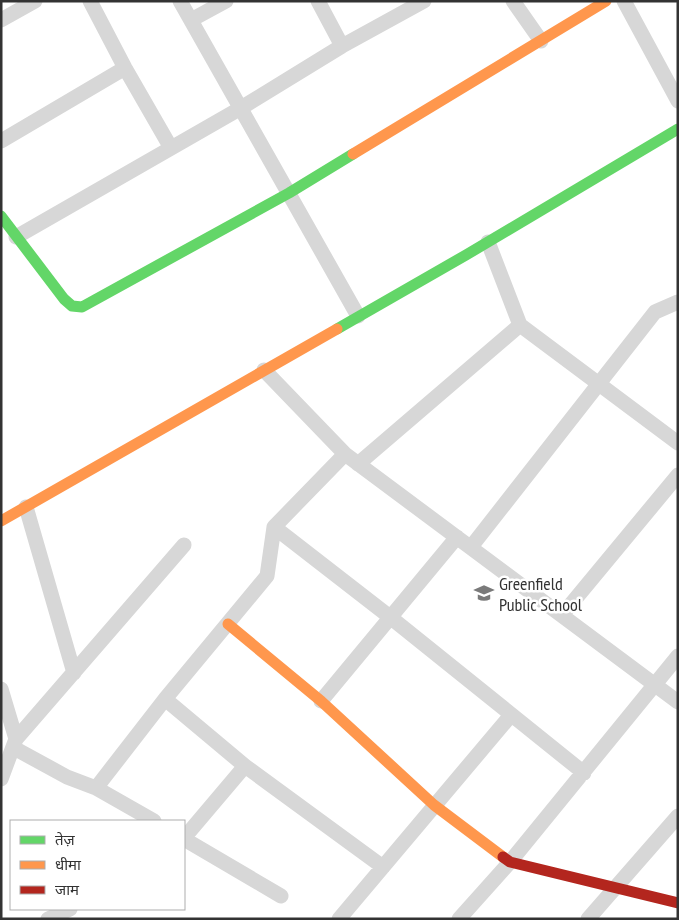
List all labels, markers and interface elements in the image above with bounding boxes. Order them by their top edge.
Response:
place label: Greenfield Public School [499,572,583,616]
school or university icon: Greenfield Public School [473,582,495,604]
legend [10,820,185,910]
text: तेज़ [55,830,76,849]
text: धीमा [55,855,82,874]
text: जाम [55,880,80,899]

